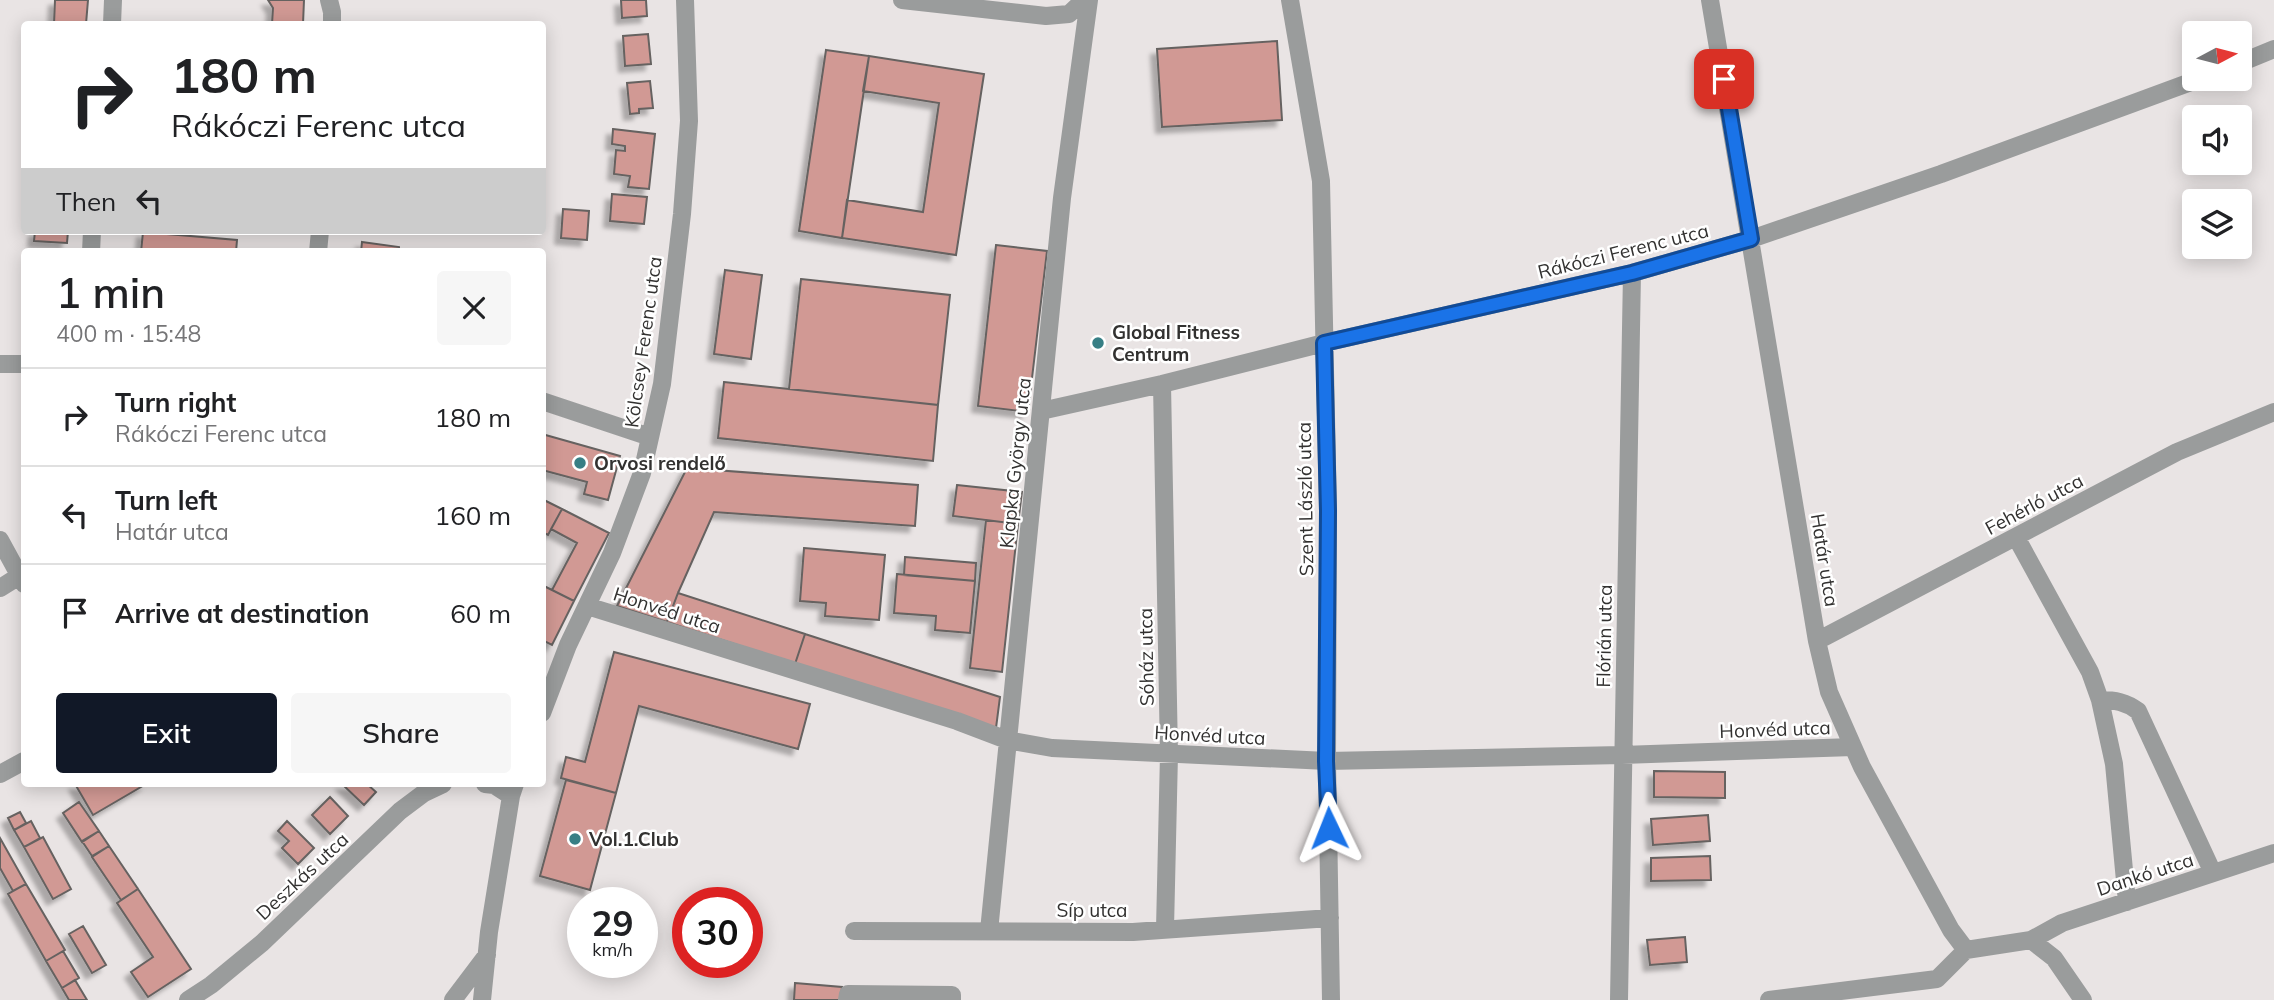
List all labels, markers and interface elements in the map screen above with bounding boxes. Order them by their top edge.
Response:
north arrow [2182,21,2252,91]
map controls [2182,21,2252,259]
text: 180 m [171,44,317,105]
icon: right [56,49,147,140]
pin [1694,49,1754,109]
icon: arrive [1705,60,1743,98]
text: Rákóczi Ferenc utca [171,105,466,145]
button: sound [2182,105,2252,175]
icon: left [130,182,168,220]
text: Then [56,185,116,218]
button: layers [2182,189,2252,259]
street label: Rákóczi Ferenc utca [1535,218,1711,284]
street label: Kölcsey Ferenc utca [619,255,667,429]
text: 1 min [56,266,165,319]
button: close [437,271,511,345]
text: 400 m · 15:48 [56,319,201,348]
place label: Global Fitness Centrum [1112,320,1240,366]
marker: Global Fitness Centrum [1090,335,1106,351]
street label: Klapka György utca [994,376,1036,550]
text: Turn right [115,386,236,419]
icon: right [56,398,94,436]
text: 180 m [435,401,511,434]
text: Rákóczi Ferenc utca [115,419,327,448]
street label: Szent László utca [1292,422,1318,576]
place label: Orvosi rendelő [594,451,726,475]
marker: Orvosi rendelő [572,455,588,471]
street label: Fehérló utca [1981,468,2087,540]
text: Turn left [115,484,217,517]
icon: left [56,496,94,534]
text: 160 m [435,499,511,532]
street label: Határ utca [1806,512,1844,608]
text: Határ utca [115,517,229,546]
street label: Honvéd utca [610,581,724,639]
street label: Flórián utca [1591,584,1617,688]
icon: arrive [56,594,94,632]
text: Arrive at destination [115,597,370,630]
text: 60 m [450,597,511,630]
street label: Sóház utca [1133,608,1159,706]
button: Exit [56,693,277,773]
button: Share [291,693,511,773]
street label: Honvéd utca [1719,715,1831,743]
street label: Honvéd utca [1154,720,1266,750]
position arrow [1292,791,1366,865]
street label: Deszkás utca [251,827,353,925]
place label: Vol.1.Club [588,827,679,851]
marker: Vol.1.Club [567,831,583,847]
street label: Dankó utca [2094,847,2196,901]
speed limit sign: 30 [672,887,763,978]
street label: Síp utca [1057,898,1127,922]
text: 29 [591,901,634,945]
text: km/h [592,938,633,961]

